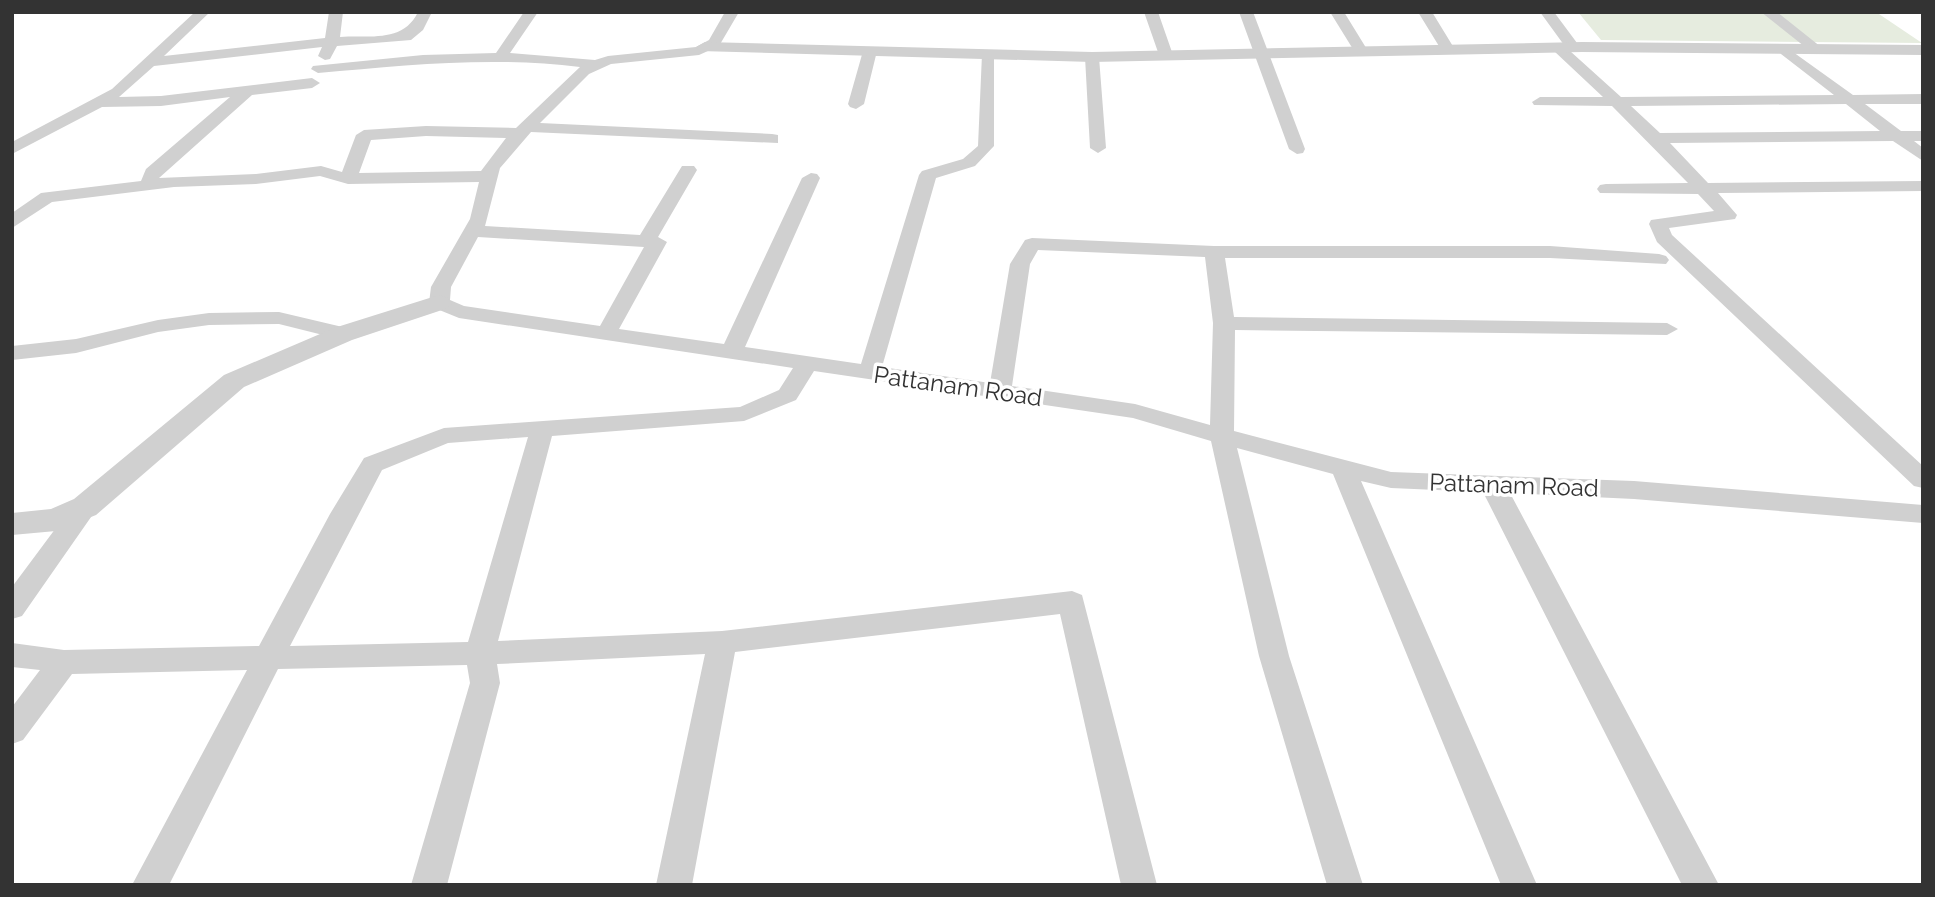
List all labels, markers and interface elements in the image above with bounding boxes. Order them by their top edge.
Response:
street label: Pattanam Road [872,360,1044,412]
street label: Pattanam Road [1429,468,1599,502]

